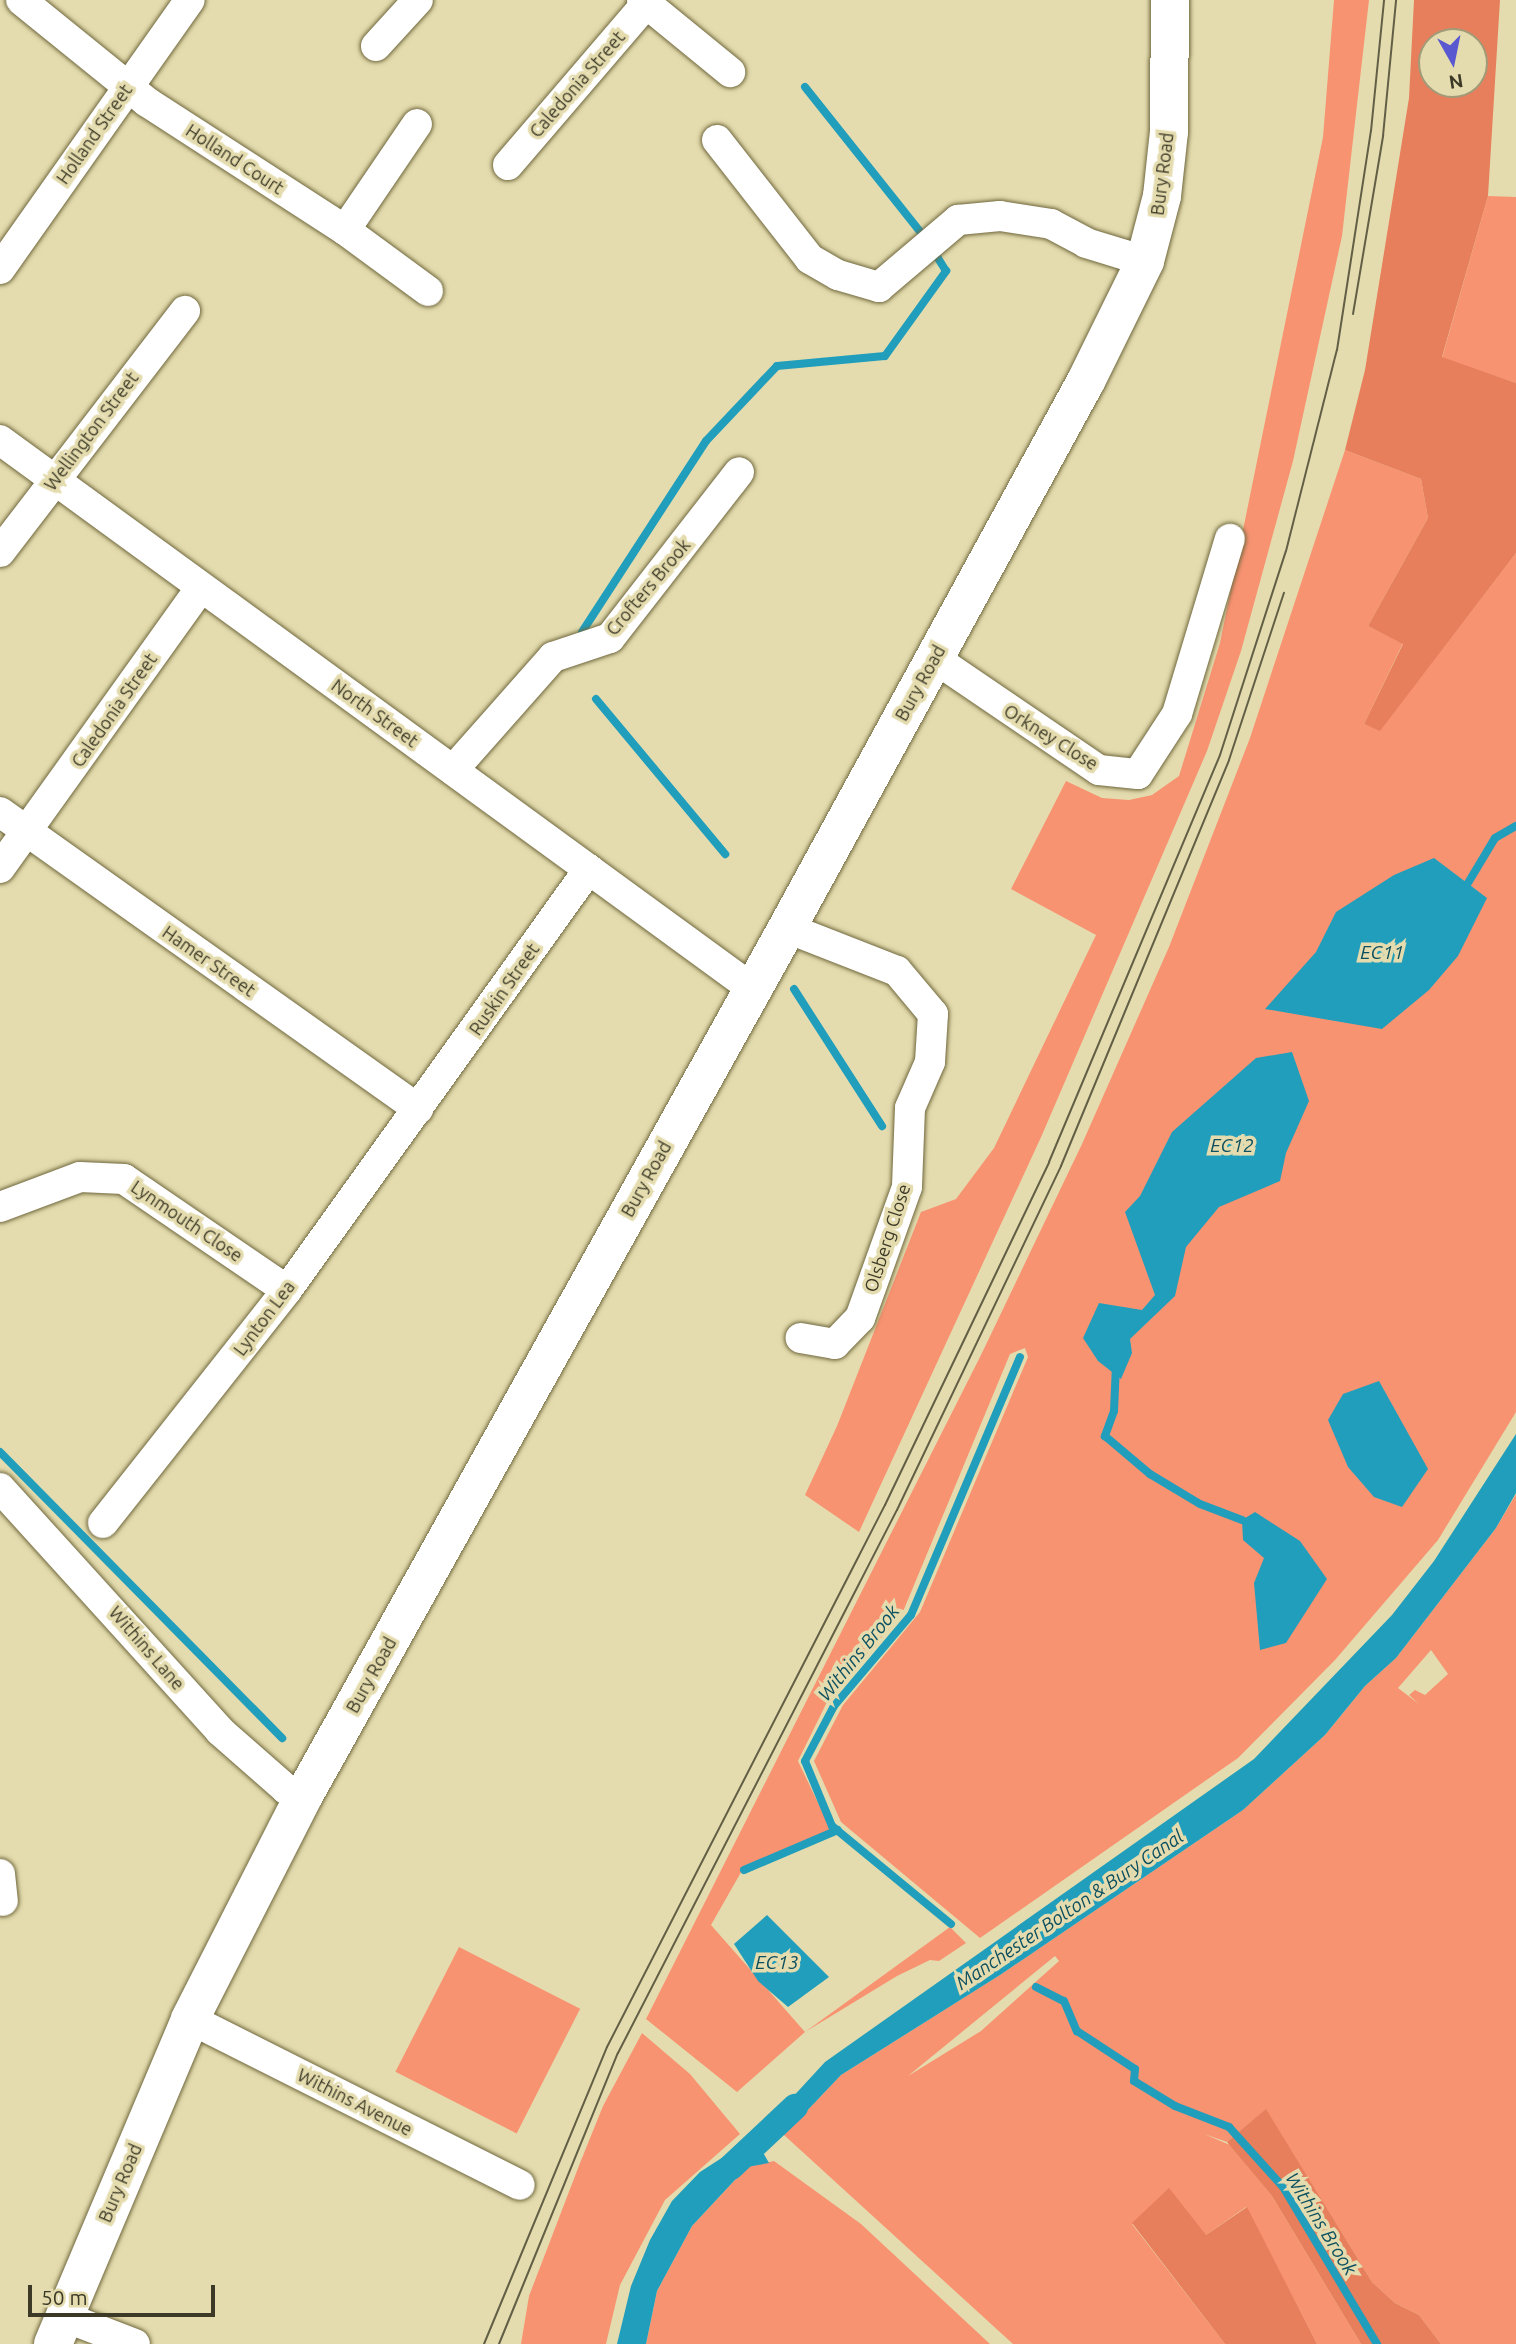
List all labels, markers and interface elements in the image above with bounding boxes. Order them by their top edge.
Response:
street label: Caledonia Street [525,26,629,142]
north arrow [1418,28,1488,98]
text: N [1447,70,1465,94]
street label: Holland Street [52,80,136,188]
street label: Holland Court [182,119,288,199]
street label: Bury Road [1146,131,1178,217]
street label: Wellington Street [39,367,143,495]
street label: Crofters Brook [601,534,695,640]
street label: Bury Road [890,641,950,725]
street label: Caledonia Street [67,649,161,771]
street label: North Street [327,674,423,752]
street label: Orkney Close [1000,700,1102,774]
street label: Hamer Street [158,921,260,1001]
street label: Ruskin Street [464,939,544,1039]
water label: EC11 [1360,942,1404,964]
water label: EC12 [1210,1135,1254,1157]
street label: Bury Road [616,1137,676,1221]
street label: Lynmouth Close [127,1176,247,1266]
street label: Olsberg Close [859,1181,915,1295]
street label: Lynton Lea [229,1276,299,1360]
water label: Withins Brook [813,1601,905,1705]
street label: Withins Lane [105,1602,189,1694]
street label: Bury Road [341,1633,401,1717]
water label: Manchester Bolton & Bury Canal [952,1825,1188,1995]
water label: EC13 [755,1952,799,1974]
street label: Withins Avenue [294,2064,416,2140]
street label: Bury Road [94,2140,146,2226]
water label: Withins Brook [1280,2169,1362,2279]
scale bar [32,2270,219,2314]
text: 50 m [41,2285,88,2309]

